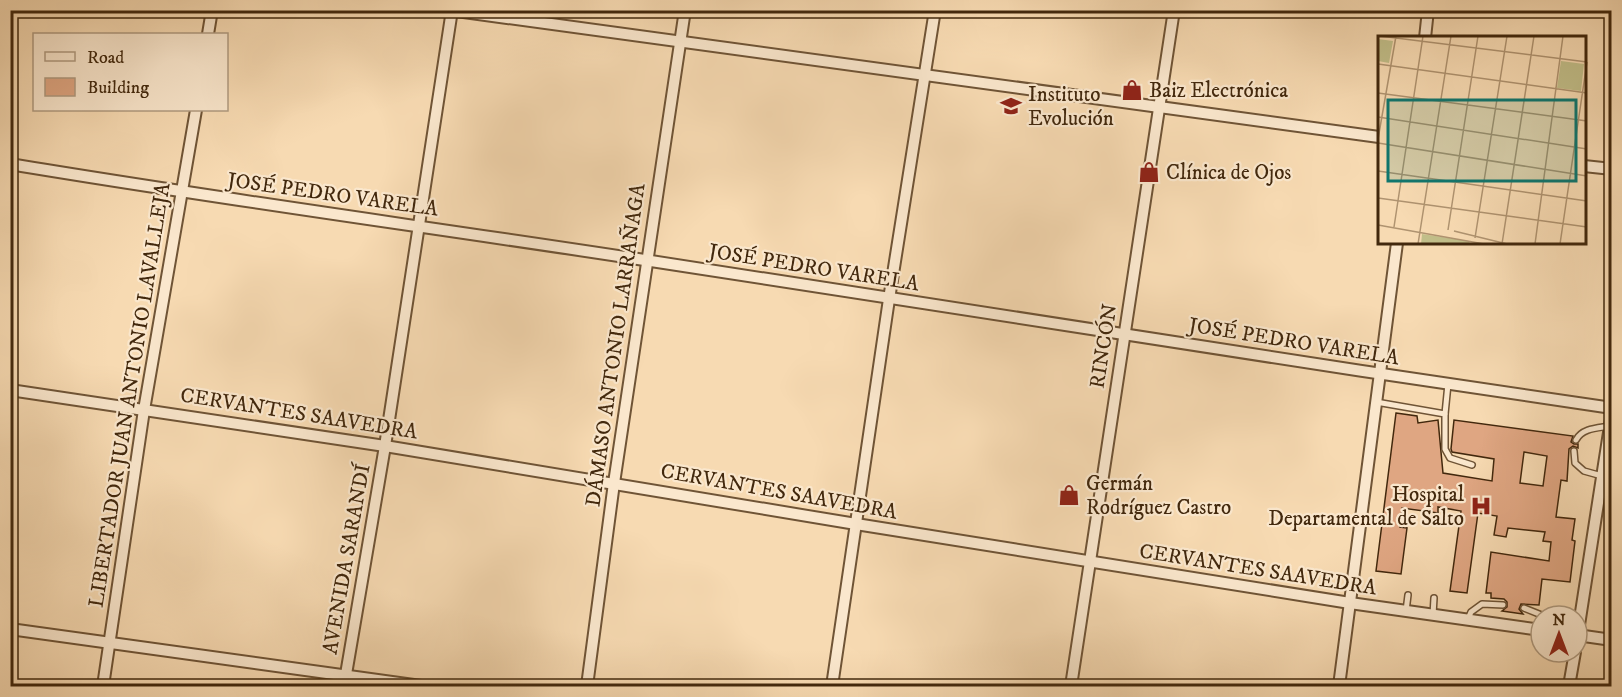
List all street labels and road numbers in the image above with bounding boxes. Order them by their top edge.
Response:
street label: JOSÉ PEDRO VARELA [224,166,441,223]
street label: LIBERTADOR JUAN ANTONIO LAVALLEJA [84,180,177,609]
street label: DÁMASO ANTONIO LARRAÑAGA [578,181,652,508]
street label: JOSÉ PEDRO VARELA [705,237,922,298]
street label: RINCÓN [1082,302,1124,390]
street label: JOSÉ PEDRO VARELA [1185,311,1402,372]
street label: CERVANTES SAAVEDRA [178,382,420,446]
street label: CERVANTES SAAVEDRA [658,458,900,526]
street label: AVENIDA SARANDÍ [315,460,377,657]
street label: CERVANTES SAAVEDRA [1137,538,1379,602]

